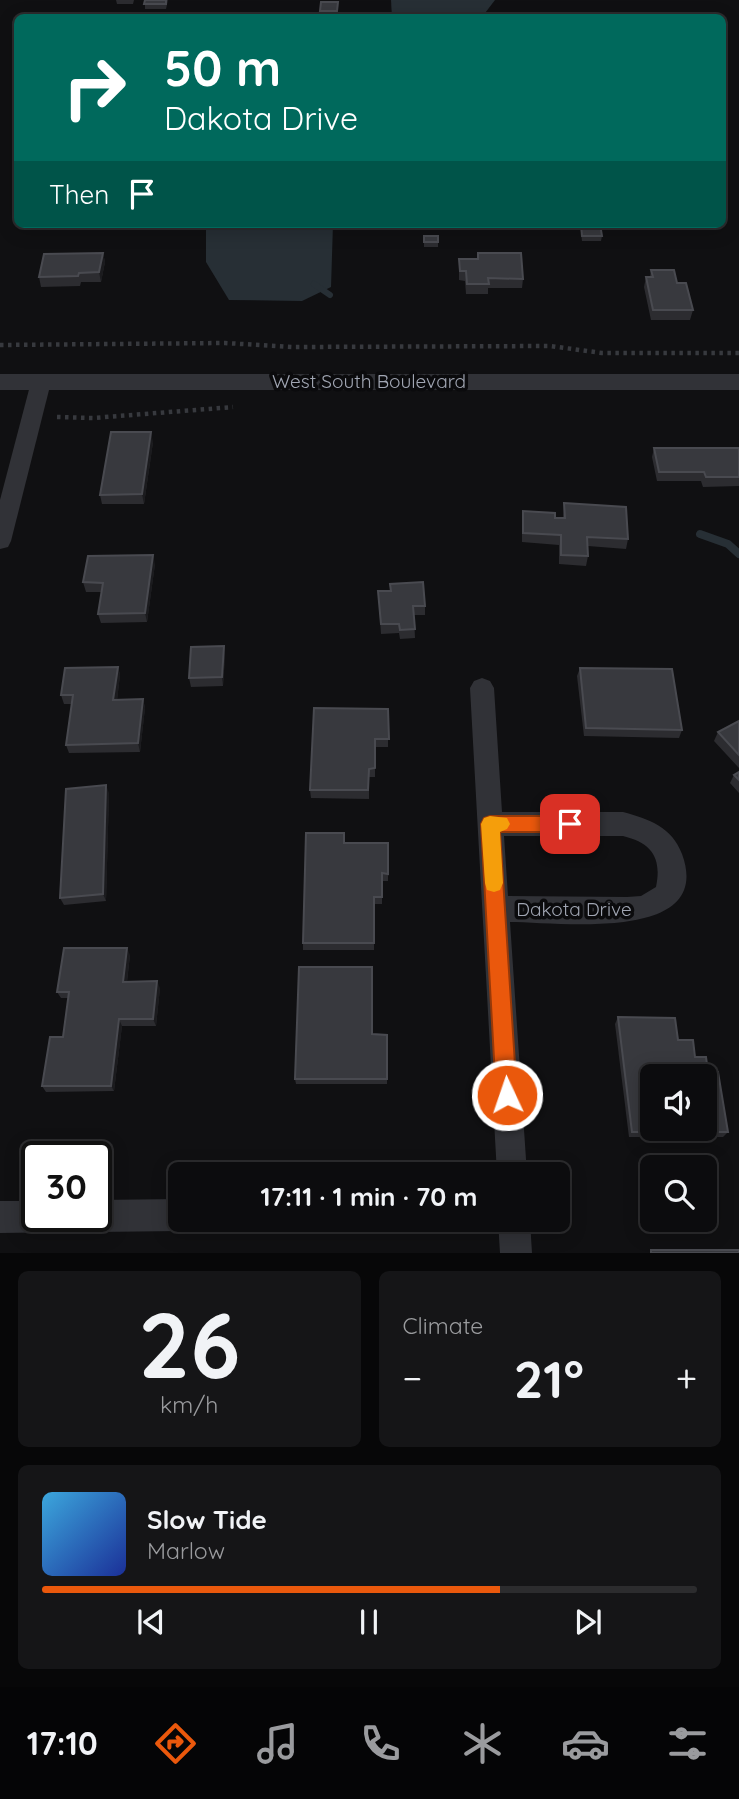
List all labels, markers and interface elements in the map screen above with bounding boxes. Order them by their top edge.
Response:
text: 50 m [164,37,281,98]
icon: right [49,42,140,133]
text: Dakota Drive [164,98,358,138]
icon: arrive [123,175,161,213]
text: Then [49,178,109,211]
street label: West South Boulevard [272,369,466,393]
pin [540,794,600,854]
icon: arrive [551,805,589,843]
street label: Dakota Drive [516,897,632,921]
position arrow [470,1058,544,1132]
map controls [640,1064,717,1232]
button: sound [640,1064,717,1141]
speed limit sign: 30 [21,1141,112,1232]
button: search [640,1155,717,1232]
text: 17:11 · 1 min · 70 m [261,1180,477,1213]
text: 26 [138,1287,240,1401]
text: Climate [403,1311,483,1340]
text: 21° [514,1346,584,1411]
text: − [403,1354,422,1402]
text: + [676,1354,697,1402]
text: km/h [160,1390,218,1419]
text: Slow Tide [147,1503,267,1536]
text: Marlow [147,1536,225,1565]
icon: previous [132,1603,170,1641]
icon: pause [350,1603,388,1641]
icon: next [569,1603,607,1641]
icon: directions [151,1719,200,1768]
icon: music [253,1719,302,1768]
icon: phone [356,1719,405,1768]
icon: climate [458,1719,507,1768]
icon: car [561,1719,610,1768]
icon: filters [663,1719,712,1768]
text: 17:10 [27,1723,98,1763]

